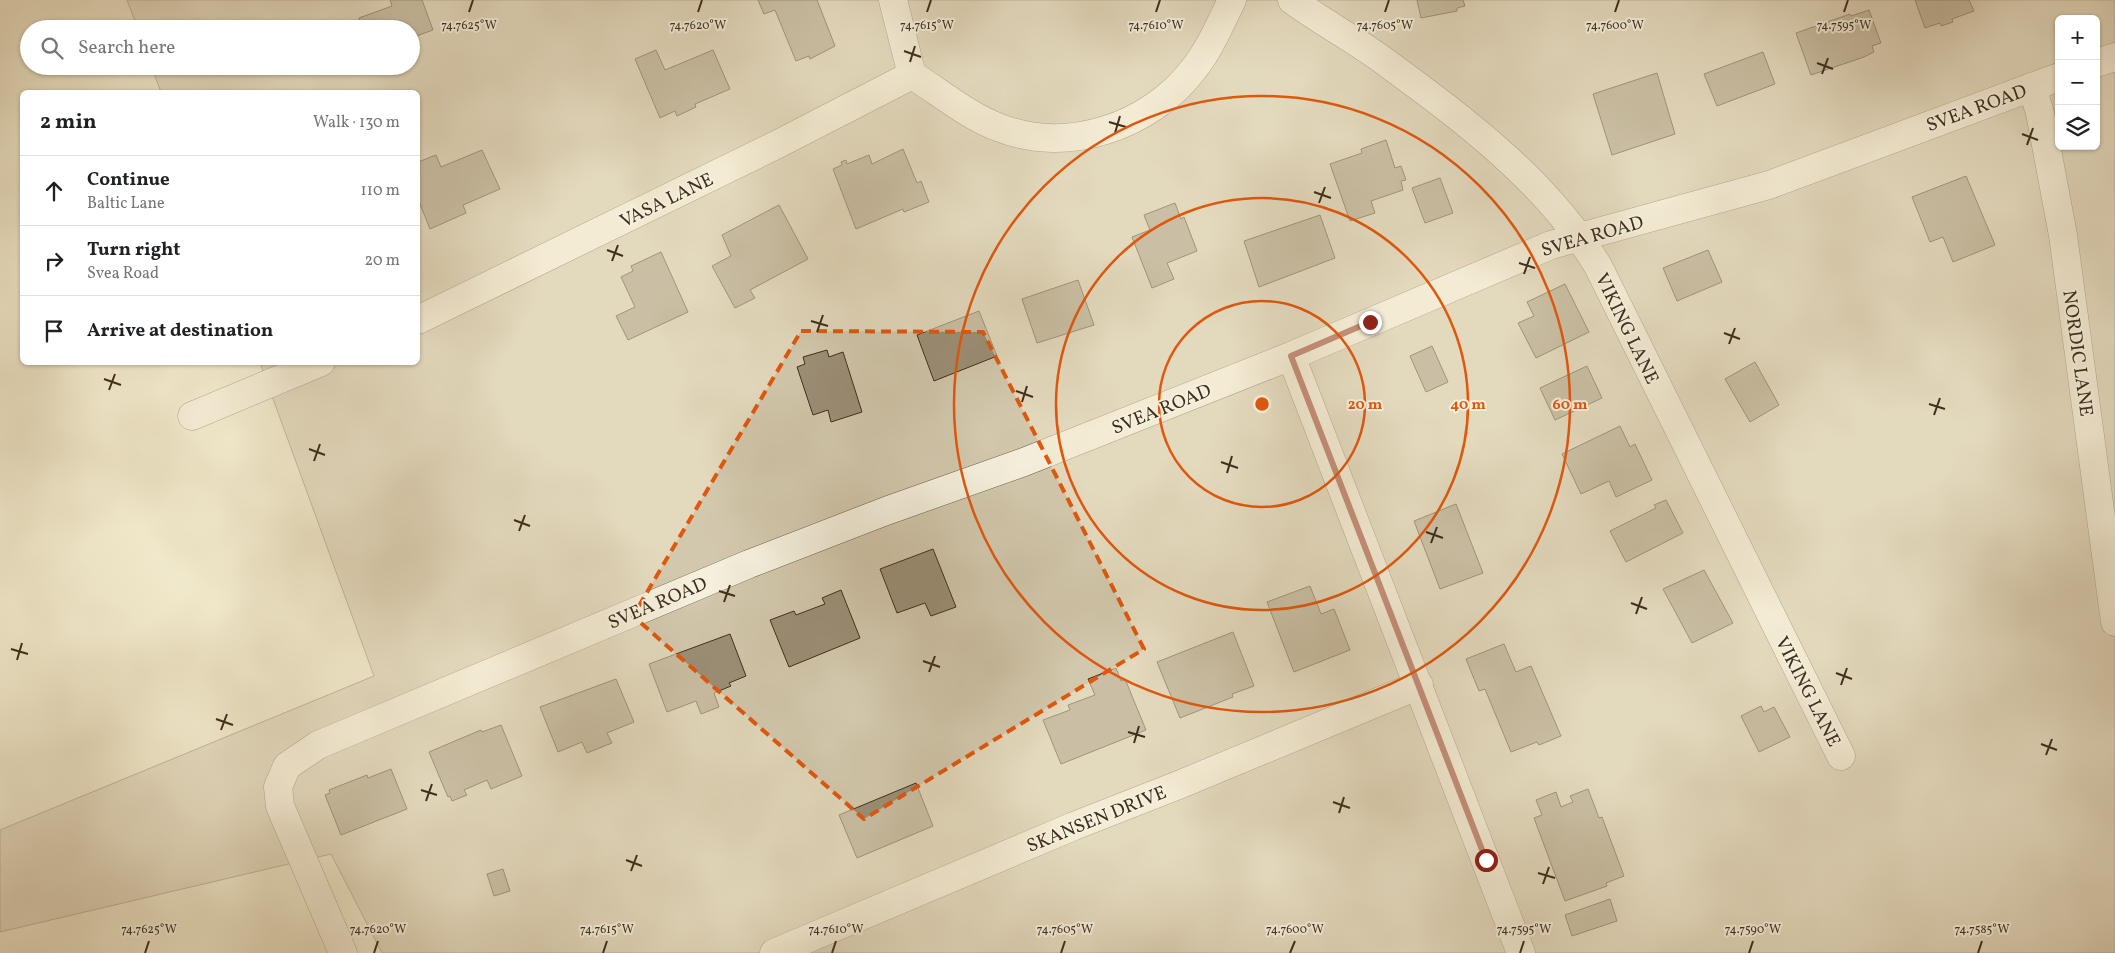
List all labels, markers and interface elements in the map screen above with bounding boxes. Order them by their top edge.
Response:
map controls [2055,15,2100,150]
button: + [2055,15,2100,60]
text: 74.7625°W [441,18,497,34]
text: 74.7620°W [670,18,726,34]
text: 74.7615°W [900,18,954,34]
text: 74.7610°W [1128,18,1184,34]
text: 74.7605°W [1357,18,1413,34]
text: 74.7600°W [1586,18,1644,34]
text: 74.7595°W [1817,18,1871,34]
search box [20,20,420,75]
icon: search [38,34,66,62]
text: Search here [78,35,175,61]
button: − [2055,60,2100,105]
street label: SVEA ROAD [1923,79,2031,139]
button: layers [2055,105,2100,150]
text: 2 min [40,108,97,137]
text: Walk · 130 m [313,112,400,134]
text: Continue [87,167,170,193]
street label: VASA LANE [616,167,718,235]
icon: ahead [40,177,68,205]
text: 110 m [361,180,400,202]
text: Baltic Lane [87,193,165,215]
street label: SVEA ROAD [1538,210,1647,264]
text: Turn right [87,237,180,263]
icon: right [40,247,68,275]
text: 20 m [365,250,400,272]
text: Svea Road [87,263,159,285]
street label: VIKING LANE [1588,269,1664,389]
street label: NORDIC LANE [2055,288,2099,418]
route end [1359,311,1382,334]
icon: arrive [40,317,68,345]
text: Arrive at destination [87,318,273,344]
street label: SVEA ROAD [1108,378,1216,442]
centre of rings [1253,395,1271,413]
text: 20 m [1348,395,1383,416]
text: 40 m [1450,395,1486,416]
text: 60 m [1553,395,1588,416]
street label: SVEA ROAD [604,571,711,636]
street label: VIKING LANE [1768,632,1846,752]
street label: SKANSEN DRIVE [1023,780,1171,860]
route start [1475,849,1498,872]
text: 74.7625°W [121,922,177,938]
text: 74.7620°W [350,922,406,938]
text: 74.7615°W [580,922,634,938]
text: 74.7610°W [808,922,864,938]
text: 74.7605°W [1037,922,1093,938]
text: 74.7600°W [1266,922,1324,938]
text: 74.7595°W [1497,922,1551,938]
text: 74.7590°W [1725,922,1781,938]
text: 74.7585°W [1955,922,2009,938]

